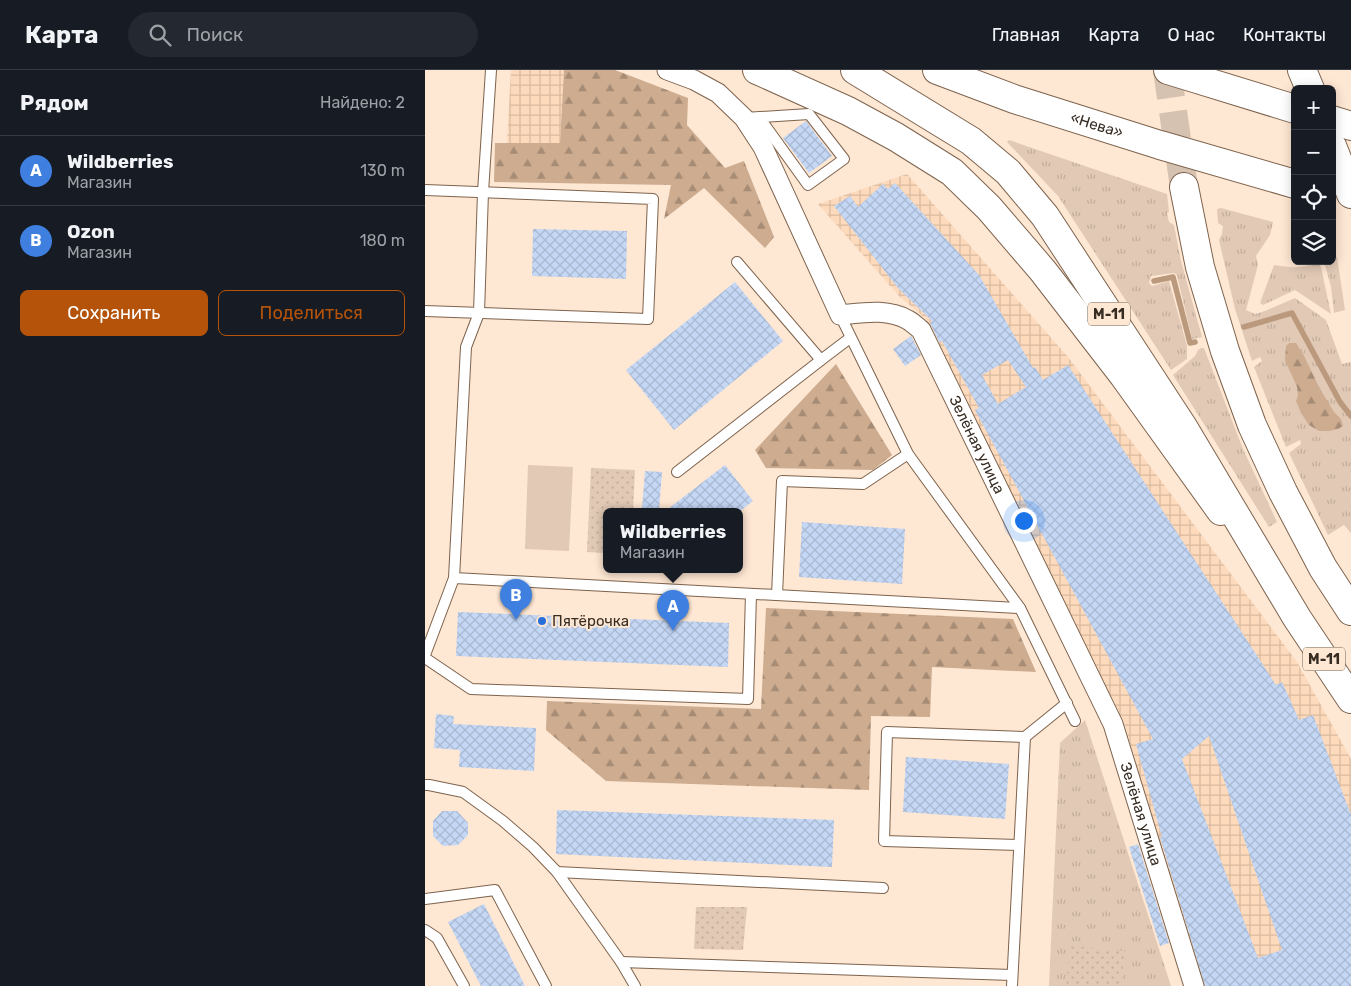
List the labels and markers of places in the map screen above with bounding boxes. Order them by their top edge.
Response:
pin: B [500,579,532,620]
pin: A [657,590,689,631]
place label: Пятёрочка [552,612,629,630]
marker: Пятёрочка [536,615,548,627]

